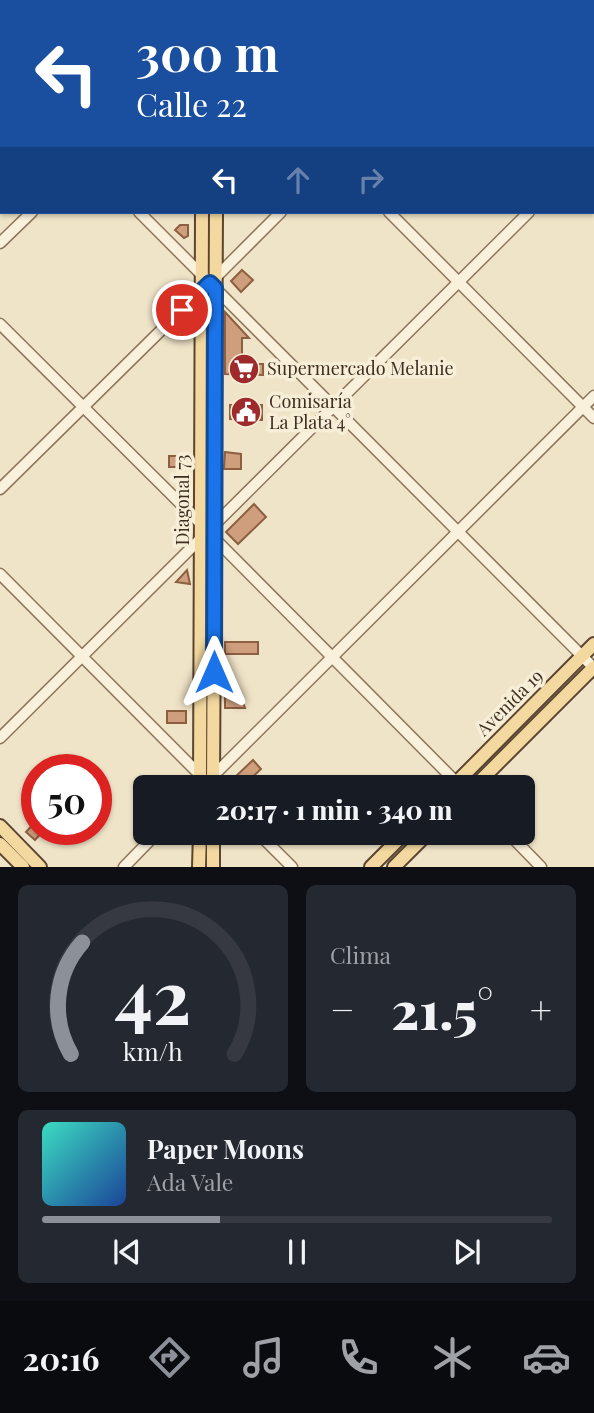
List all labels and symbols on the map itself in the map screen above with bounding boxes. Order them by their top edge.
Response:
pin [152,280,212,340]
supermarket icon: Supermercado Melanie [227,352,261,386]
place label: Supermercado Melanie [267,356,454,380]
place label: Comisaría La Plata 4° [269,389,352,434]
public building icon: Comisaría La Plata 4° [229,395,263,429]
street label: Diagonal 73 [170,454,194,546]
position arrow [177,635,251,709]
street label: Avenida 19 [470,664,548,741]
speed limit sign: 50 [21,754,112,845]

